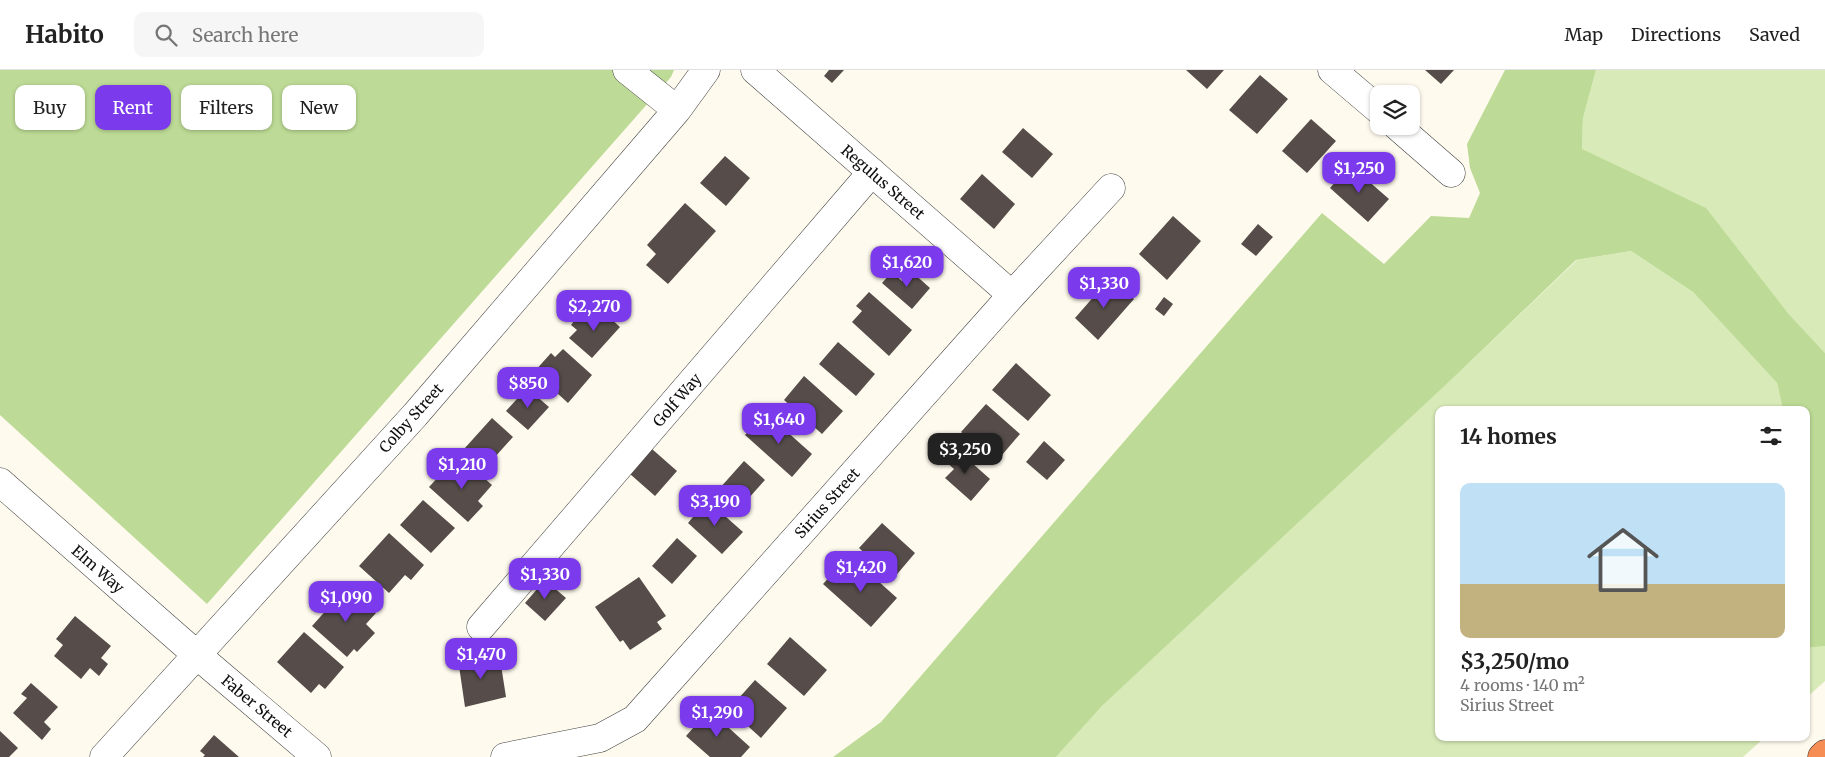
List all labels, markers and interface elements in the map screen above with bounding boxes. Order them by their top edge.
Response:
search box [134,12,484,57]
text: Habito [25,19,104,50]
icon: search [152,21,180,49]
text: Search here [192,23,298,47]
text: Map [1565,23,1603,46]
text: Directions [1631,23,1721,46]
text: Saved [1749,23,1800,46]
chip: Buy [15,85,85,130]
chip: Rent [95,85,171,130]
chip: Filters [181,85,272,130]
chip: New [282,85,356,130]
map controls [1370,85,1420,135]
button: layers [1370,85,1420,135]
street label: Regulus Street [837,141,929,224]
pin: $1,250 [1318,152,1400,194]
text: $1,250 [1333,158,1385,178]
pin: $1,620 [866,246,948,288]
text: $1,620 [882,252,932,272]
pin: $1,330 [1063,266,1145,309]
text: $1,330 [1079,273,1129,293]
pin: $2,270 [553,290,635,332]
text: $2,270 [567,296,621,316]
pin: $850 [498,366,558,409]
street label: Golf Way [649,369,706,431]
text: $850 [508,373,548,393]
street label: Colby Street [375,379,447,457]
pin: $1,640 [738,402,820,445]
text: $1,640 [753,409,805,429]
icon: filters [1757,422,1785,450]
text: 14 homes [1460,423,1557,450]
pin: $3,250 [924,432,1006,475]
text: $3,250 [939,439,991,459]
pin: $1,210 [421,448,503,490]
text: $1,210 [438,454,486,474]
street label: Sirius Street [790,464,864,542]
pin: $3,190 [674,484,756,527]
text: $3,190 [690,491,740,511]
icon: home [1578,515,1668,605]
street label: Elm Way [68,541,128,597]
pin: $1,420 [820,550,902,593]
text: $1,420 [835,557,887,577]
pin: $1,330 [504,558,586,600]
text: $1,330 [520,564,570,584]
pin: $1,090 [305,580,387,623]
text: $1,090 [320,587,372,607]
pin: $1,470 [440,638,522,680]
text: $1,470 [456,644,506,664]
text: $3,250/mo [1460,648,1569,675]
street label: Faber Street [218,671,296,741]
text: 4 rooms · 140 m² [1460,675,1585,695]
text: Sirius Street [1460,695,1554,715]
pin: $1,290 [676,696,758,738]
text: $1,290 [691,702,743,722]

